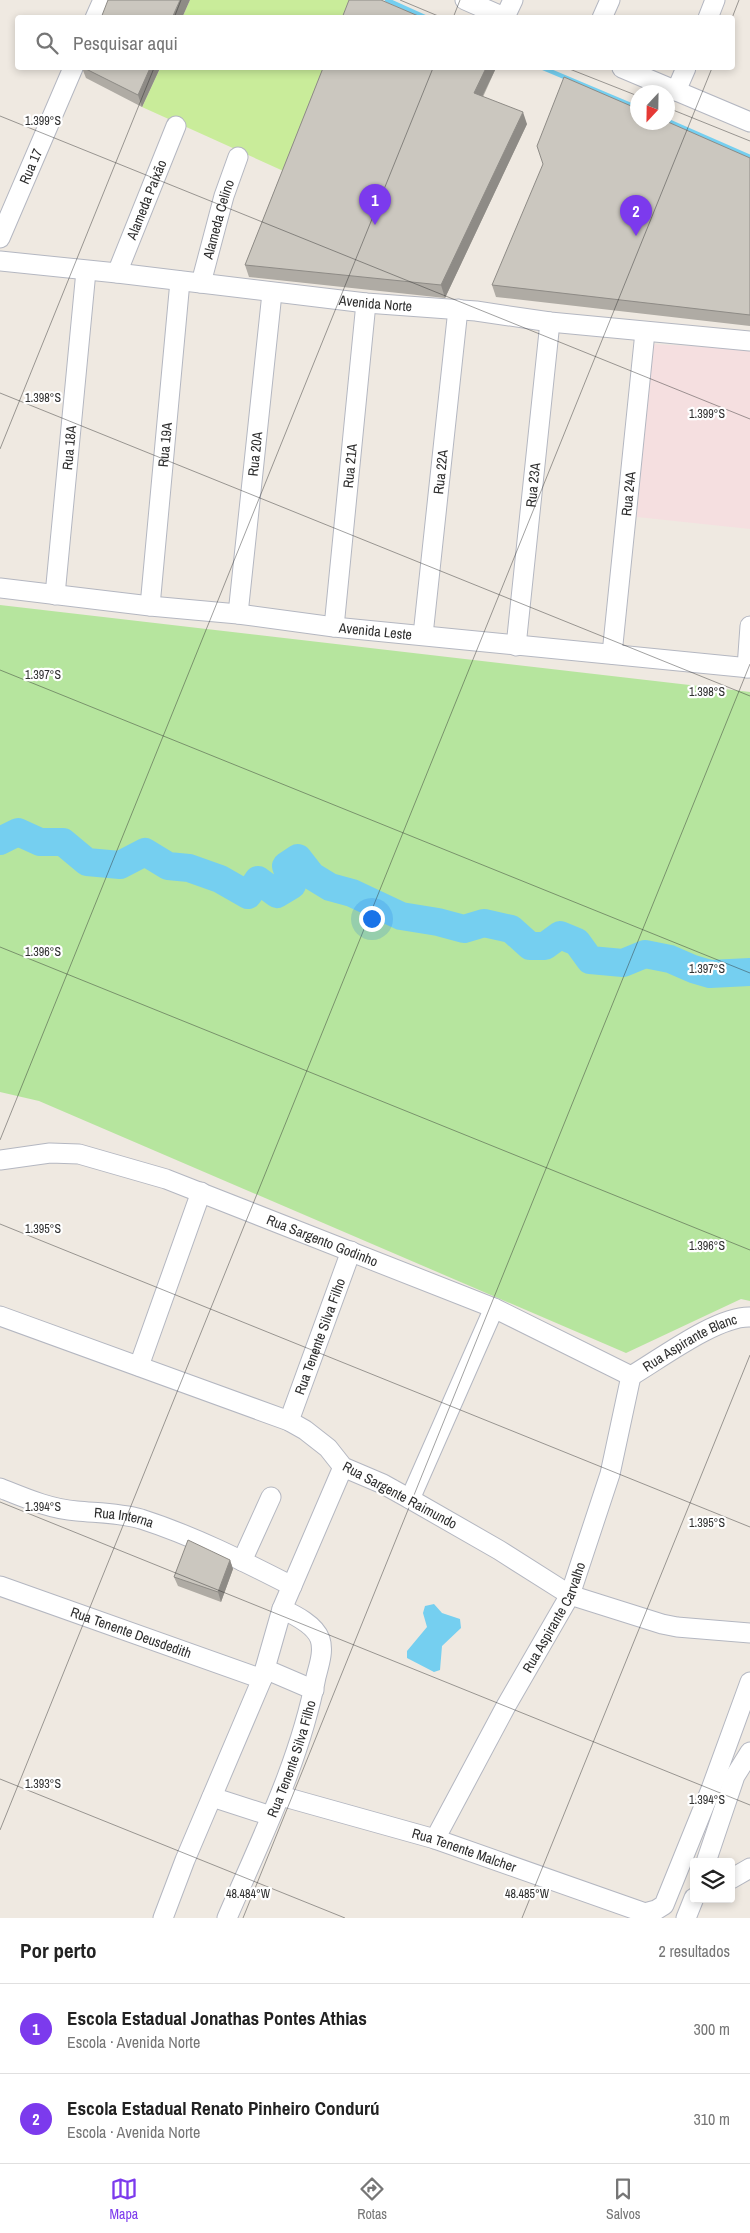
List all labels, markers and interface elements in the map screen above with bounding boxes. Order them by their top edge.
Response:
search box [15,15,735,70]
icon: search [33,29,61,57]
text: Pesquisar aqui [73,30,178,56]
north arrow [630,85,675,130]
text: 1.399°S [25,113,61,129]
street label: Rua 17 [15,146,46,187]
street label: Alameda Paixão [122,157,170,243]
street label: Alameda Celino [198,177,238,262]
pin: 1 [359,184,391,225]
pin: 2 [620,195,652,236]
street label: Avenida Norte [337,291,413,315]
text: 1.398°S [25,390,61,406]
text: 1.399°S [689,406,725,422]
street label: Rua 19A [154,421,176,468]
street label: Rua 18A [58,424,80,471]
street label: Rua 20A [244,430,266,477]
street label: Rua 21A [339,442,361,489]
street label: Rua 22A [429,448,452,495]
street label: Rua 23A [522,461,544,508]
street label: Rua 24A [617,470,640,517]
street label: Avenida Leste [337,618,413,644]
text: 1.397°S [25,667,61,683]
text: 1.398°S [689,684,725,700]
your location [359,906,385,932]
text: 1.396°S [25,944,61,960]
text: 1.397°S [689,961,725,977]
street label: Rua Sargento Godinho [264,1210,381,1270]
text: 1.395°S [25,1221,61,1237]
text: 1.396°S [689,1238,725,1254]
street label: Rua Tenente Silva Filho [290,1276,349,1397]
street label: Rua Aspirante Blanc [639,1310,739,1376]
street label: Rua Sargente Raimundo [340,1457,460,1533]
text: 1.394°S [25,1499,61,1515]
street label: Rua Interna [93,1503,157,1532]
text: 1.395°S [689,1515,725,1531]
street label: Rua Aspirante Carvalho [518,1560,589,1676]
street label: Rua Tenente Deusdedith [68,1603,194,1662]
street label: Rua Tenente Silva Filho [263,1698,320,1820]
text: 1.393°S [25,1776,61,1792]
text: 1.394°S [689,1792,725,1808]
street label: Rua Tenente Malcher [410,1824,519,1876]
map controls [690,1858,735,1903]
button: layers [690,1858,735,1903]
text: 48.484°W [226,1886,271,1902]
text: 48.485°W [505,1886,550,1902]
text: Por perto [20,1936,97,1965]
text: 2 resultados [659,1940,730,1962]
text: Escola Estadual Jonathas Pontes Athias [67,2005,367,2031]
text: 1 [32,2018,40,2040]
text: 300 m [694,2018,730,2040]
text: Escola · Avenida Norte [67,2031,200,2053]
text: Escola Estadual Renato Pinheiro Condurú [67,2095,380,2121]
text: 2 [32,2108,40,2130]
text: 310 m [694,2108,730,2130]
text: Escola · Avenida Norte [67,2121,200,2143]
tab: Mapa [109,2175,138,2223]
tab: Rotas [357,2175,387,2223]
tab: Salvos [606,2175,641,2223]

